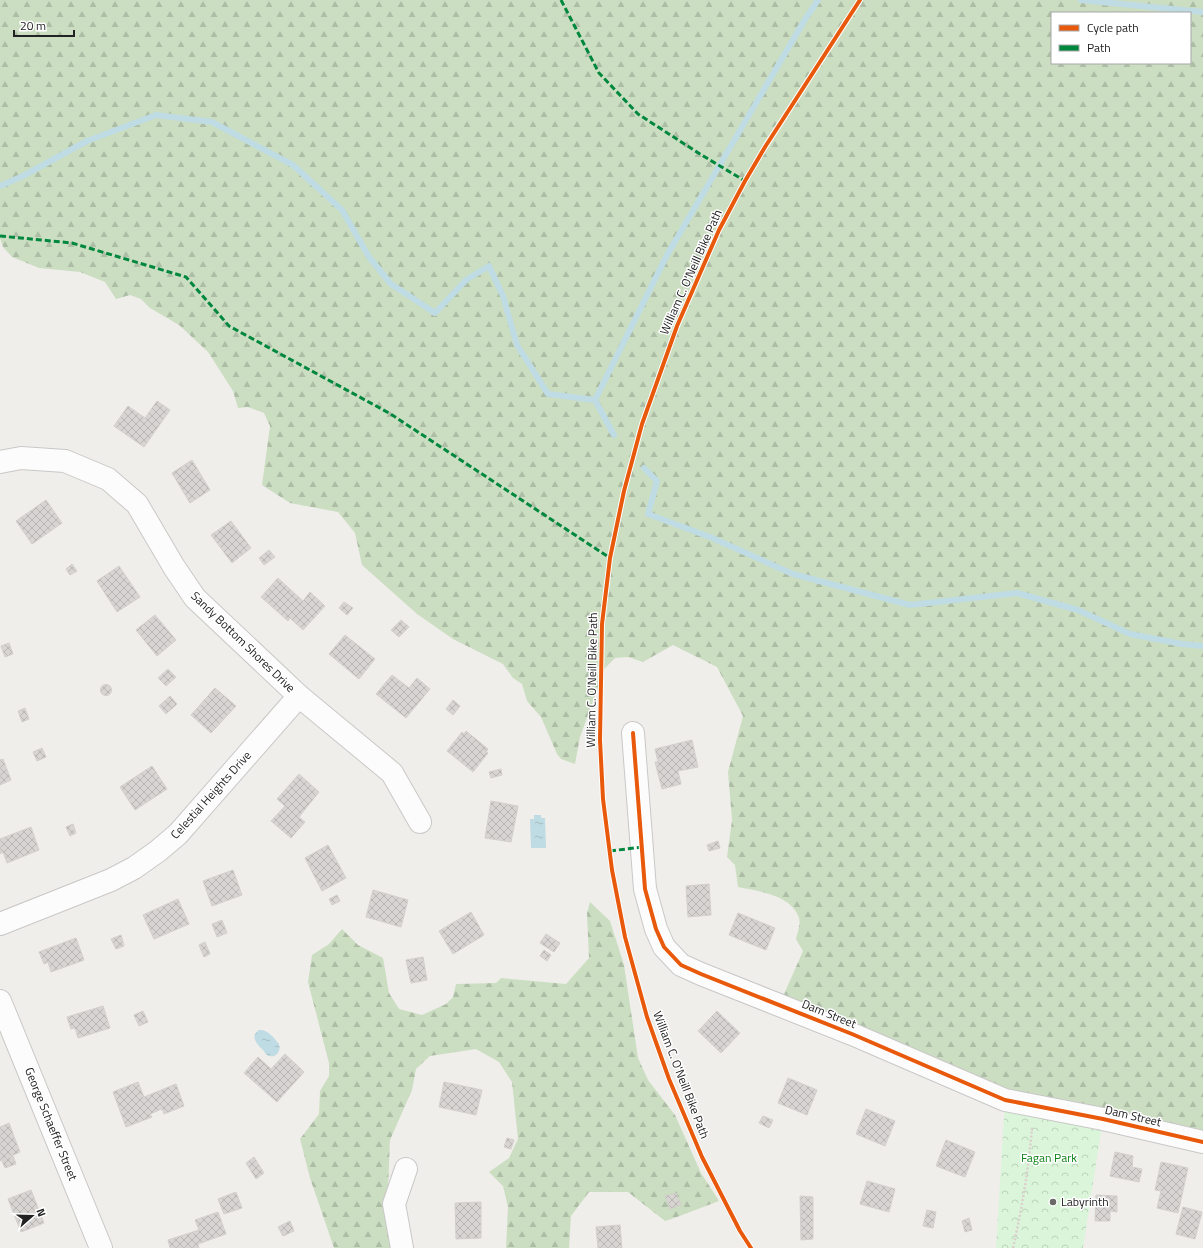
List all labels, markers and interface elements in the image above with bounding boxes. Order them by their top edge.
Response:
scale bar [14,12,74,38]
legend [1051,12,1191,64]
text: 20 m [20,16,46,35]
text: Cycle path [1087,18,1139,37]
text: Path [1087,38,1111,57]
street label: William C. O'Neill Bike Path [654,206,727,337]
street label: Sandy Bottom Shores Drive [187,587,300,697]
street label: William C. O'Neill Bike Path [581,612,602,748]
street label: Celestial Heights Drive [166,746,256,843]
street label: Dam Street [799,994,860,1033]
street label: William C. O'Neill Bike Path [648,1008,715,1141]
street label: George Schaeffer Street [20,1064,83,1184]
street label: Dam Street [1103,1100,1164,1131]
park label: Fagan Park [1021,1148,1077,1167]
place label: Labyrinth [1061,1192,1109,1211]
north arrow [12,1196,52,1236]
marker: Labyrinth [1048,1197,1058,1207]
text: N [33,1206,50,1219]

